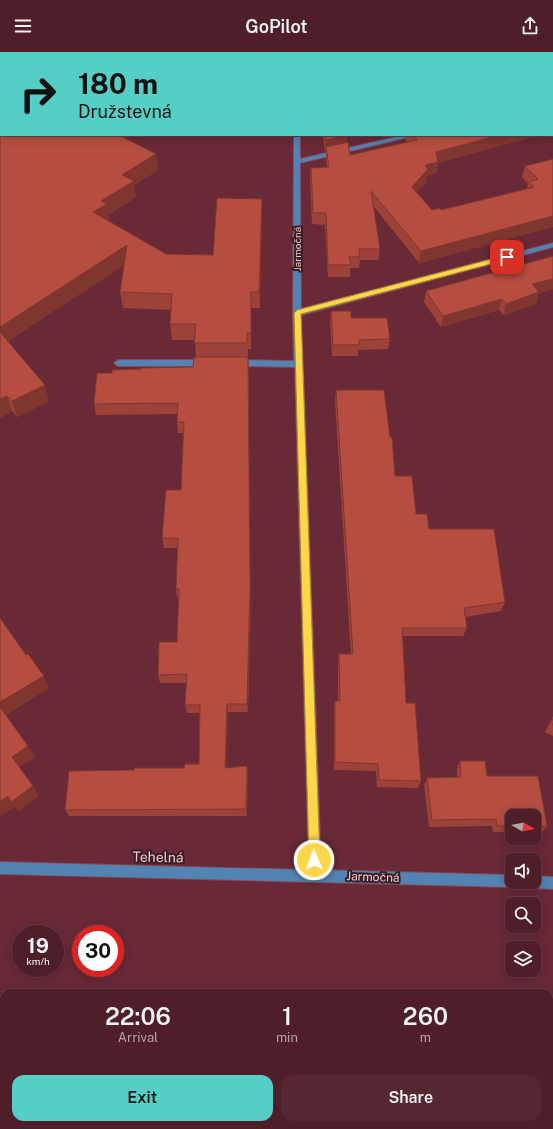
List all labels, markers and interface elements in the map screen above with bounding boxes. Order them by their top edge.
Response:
icon: menu [12,15,34,37]
icon: share [519,15,541,37]
text: GoPilot [245,16,308,37]
text: 180 m [78,67,158,100]
icon: right [12,68,64,120]
text: Družstevná [78,101,172,122]
street label: Jarmočná [291,227,303,271]
pin [490,240,524,274]
icon: arrive [496,246,518,268]
north arrow [505,809,541,845]
map controls [505,809,541,977]
position arrow [293,839,335,881]
street label: Tehelná [132,849,184,865]
button: sound [505,853,541,889]
street label: Jarmočná [346,869,400,885]
button: search [505,897,541,933]
speed limit sign: 30 [72,925,124,977]
text: 19 [27,934,49,958]
button: layers [505,941,541,977]
text: km/h [26,955,50,967]
text: 22:06 [105,1002,171,1030]
text: 1 [282,1002,292,1030]
text: 260 [403,1002,448,1030]
text: Arrival [118,1030,158,1045]
text: min [276,1030,298,1045]
text: m [420,1030,431,1045]
button: Exit [12,1075,273,1121]
button: Share [281,1075,541,1121]

